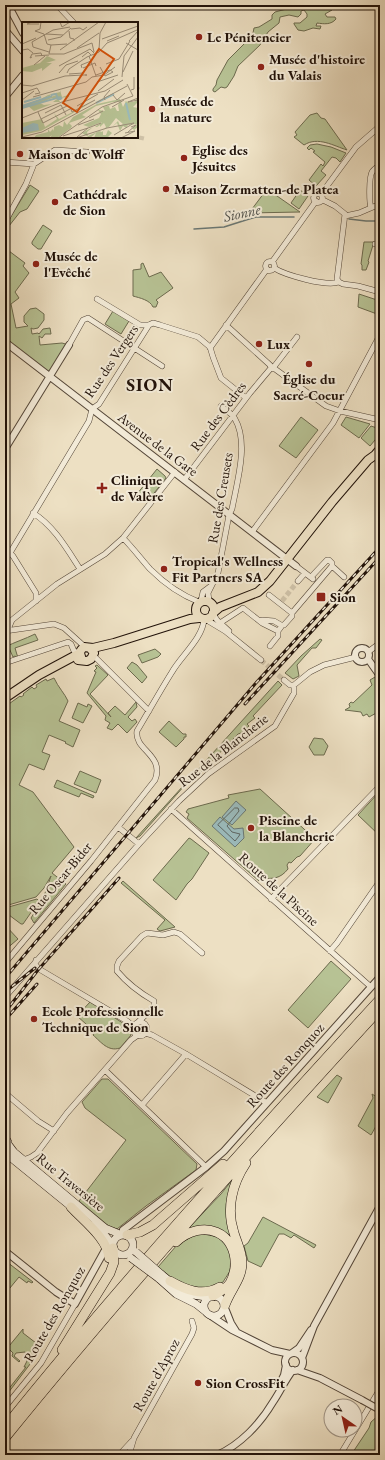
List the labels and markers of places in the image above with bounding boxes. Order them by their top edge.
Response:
place label: Le Pénitencier [207,28,291,46]
marker: Le Pénitencier [194,32,204,42]
place label: Musée d'histoire du Valais [269,50,365,84]
marker: Musée d'histoire du Valais [256,62,266,72]
place label: Musée de la nature [160,92,214,126]
marker: Musée de la nature [147,104,157,114]
place label: Eglise des Jésuites [190,141,248,175]
place label: Maison de Wolff [28,145,125,163]
marker: Maison de Wolff [15,149,25,159]
marker: Eglise des Jésuites [179,153,189,163]
place label: Maison Zermatten-de Platea [174,180,340,198]
marker: Maison Zermatten-de Platea [161,184,171,194]
place label: Cathédrale de Sion [63,185,127,219]
marker: Cathédrale de Sion [50,197,60,207]
place label: Musée de l'Evêché [44,247,98,281]
marker: Musée de l'Evêché [31,259,41,269]
place label: Lux [267,335,290,353]
marker: Lux [254,339,264,349]
marker: Église du Sacré-Coeur [304,359,314,369]
place label: Église du Sacré-Coeur [274,370,345,404]
place label: Clinique de Valère [111,471,163,505]
marker: Clinique de Valère [96,482,108,494]
place label: Tropical's Wellness Fit Partners SA [172,552,283,586]
marker: Tropical's Wellness Fit Partners SA [159,564,169,574]
place label: Sion [330,588,356,606]
marker: Sion [315,591,327,603]
place label: Piscine de la Blancherie [259,811,334,845]
marker: Piscine de la Blancherie [246,823,256,833]
place label: Ecole Professionnelle Technique de Sion [42,1002,164,1036]
marker: Ecole Professionnelle Technique de Sion [29,1014,39,1024]
place label: Sion CrossFit [206,1374,286,1392]
marker: Sion CrossFit [193,1378,203,1388]

